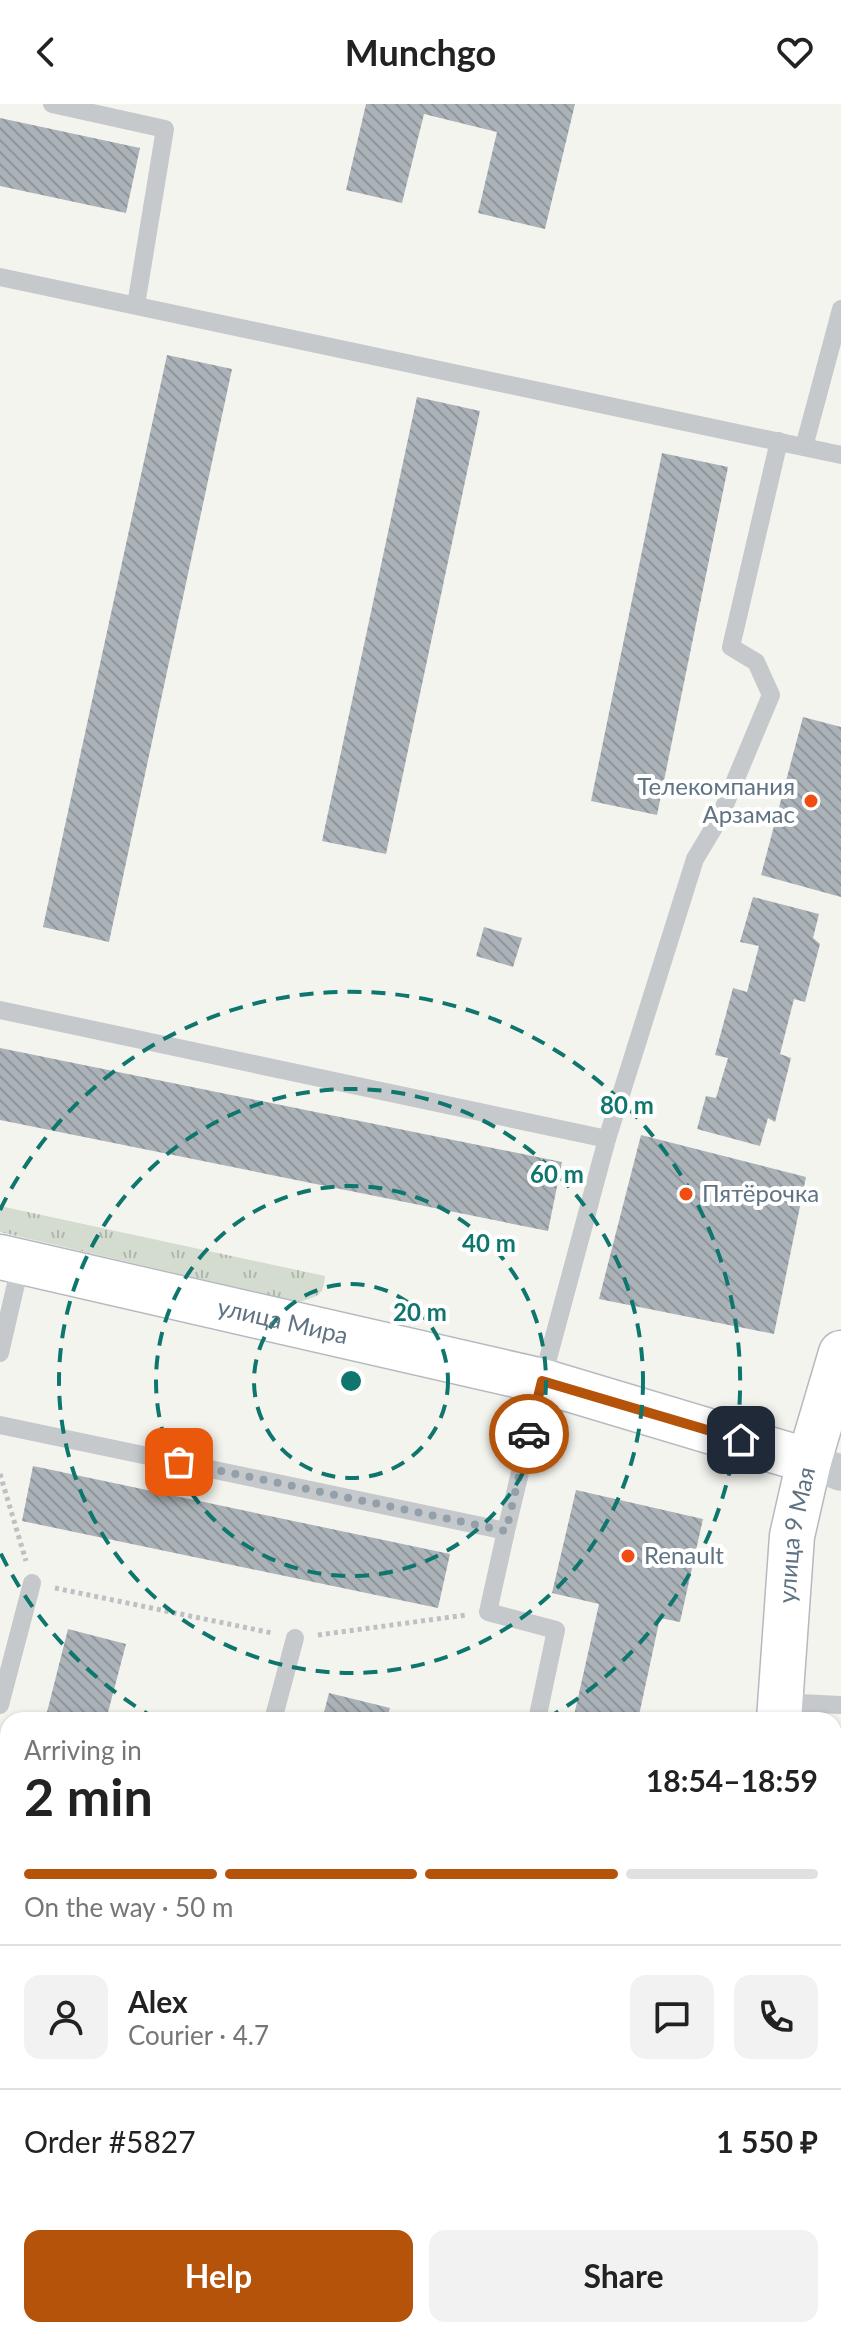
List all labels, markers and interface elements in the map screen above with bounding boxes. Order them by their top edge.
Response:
icon: back [24,30,68,74]
text: Munchgo [345,30,496,74]
icon: heart [773,30,817,74]
place label: Телекомпания Арзамас [637,771,795,828]
marker: Телекомпания Арзамас [802,792,820,810]
text: 80 m [600,1090,654,1119]
text: 60 m [530,1159,584,1188]
place label: Пятёрочка [702,1178,819,1207]
marker: Пятёрочка [677,1185,695,1203]
text: 40 m [462,1228,516,1257]
street label: улица Мира [215,1291,351,1349]
text: 20 m [393,1297,447,1326]
centre of rings [337,1367,365,1395]
courier [489,1394,569,1474]
pin [707,1406,775,1474]
icon: car [507,1412,551,1456]
icon: home [719,1418,763,1462]
pin [145,1428,213,1496]
icon: bag [157,1440,201,1484]
street label: улица 9 Мая [771,1464,820,1604]
place label: Renault [644,1540,724,1569]
marker: Renault [619,1547,637,1565]
text: Arriving in [24,1734,142,1766]
text: 18:54–18:59 [646,1762,818,1798]
text: 2 min [24,1765,153,1827]
text: On the way · 50 m [24,1891,233,1923]
button: person [24,1975,108,2059]
button: chat [630,1975,714,2059]
button: phone [734,1975,818,2059]
text: Alex [128,1983,188,2019]
text: Courier · 4.7 [128,2019,269,2051]
text: Order #5827 [24,2123,196,2159]
text: 1 550 ₽ [716,2123,818,2159]
button: Help [24,2230,413,2322]
button: Share [429,2230,818,2322]

